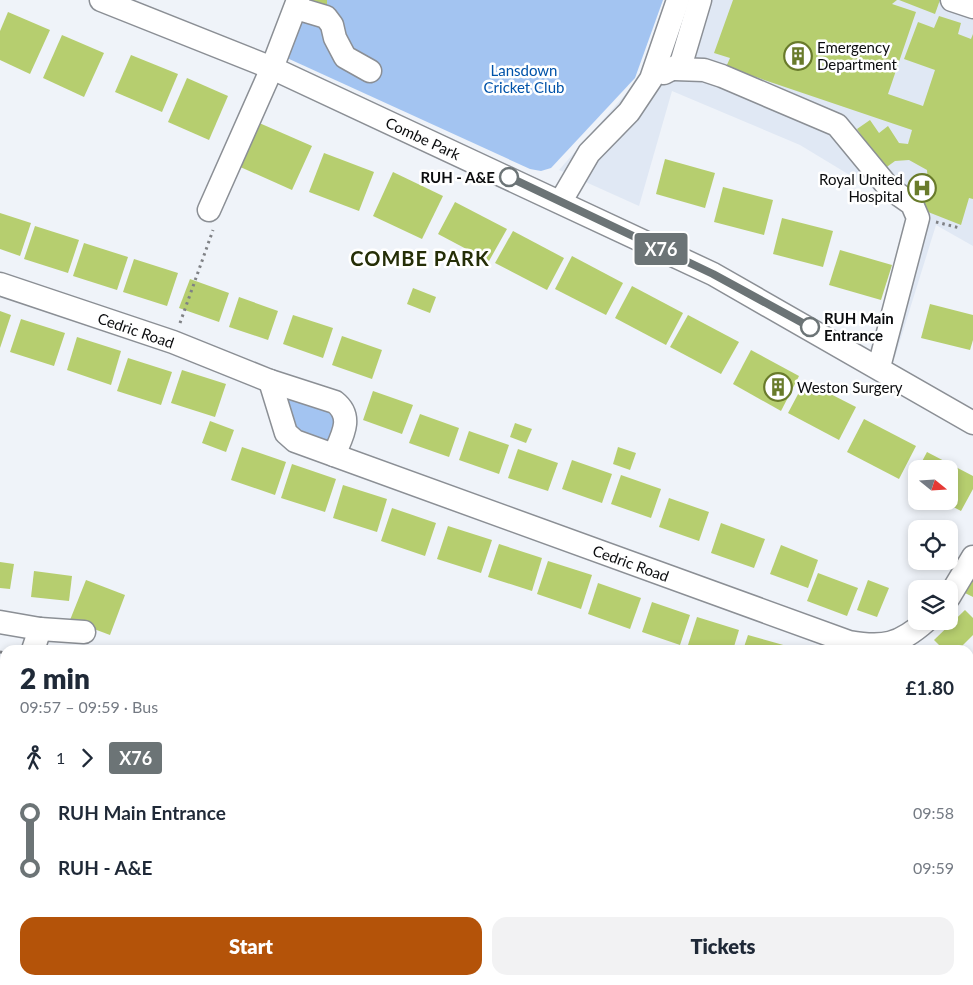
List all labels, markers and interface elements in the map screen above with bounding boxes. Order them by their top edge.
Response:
place label: Emergency Department [817,38,897,73]
building icon: Emergency Department [783,41,813,71]
park label: Lansdown Cricket Club [484,61,564,96]
street label: Combe Park [383,113,463,163]
marker: RUH - A&E [499,167,519,187]
place label: RUH - A&E [420,168,495,186]
place label: Royal United Hospital [819,170,903,205]
hospital icon: Royal United Hospital [907,173,937,203]
line badge: X76 [632,233,690,265]
text: X76 [645,238,677,260]
district label: COMBE PARK [350,246,490,270]
street label: Cedric Road [95,309,177,351]
place label: RUH Main Entrance [824,309,894,344]
marker: RUH Main Entrance [800,317,820,337]
building icon: Weston Surgery [763,372,793,402]
place label: Weston Surgery [797,378,903,396]
north arrow [908,460,958,510]
map controls [908,460,958,630]
button: locate [908,520,958,570]
street label: Cedric Road [591,541,671,585]
button: layers [908,580,958,630]
text: 2 min [20,661,90,695]
text: £1.80 [905,676,954,699]
text: 09:57 – 09:59 · Bus [20,697,158,716]
icon: walk [20,744,48,772]
icon: forward [73,744,101,772]
text: X76 [119,747,152,769]
text: 1 [56,748,65,767]
text: RUH Main Entrance [58,801,226,824]
text: 09:58 [913,803,954,822]
text: RUH - A&E [58,856,152,879]
text: 09:59 [913,858,954,877]
button: Start [20,917,482,975]
button: Tickets [492,917,954,975]

